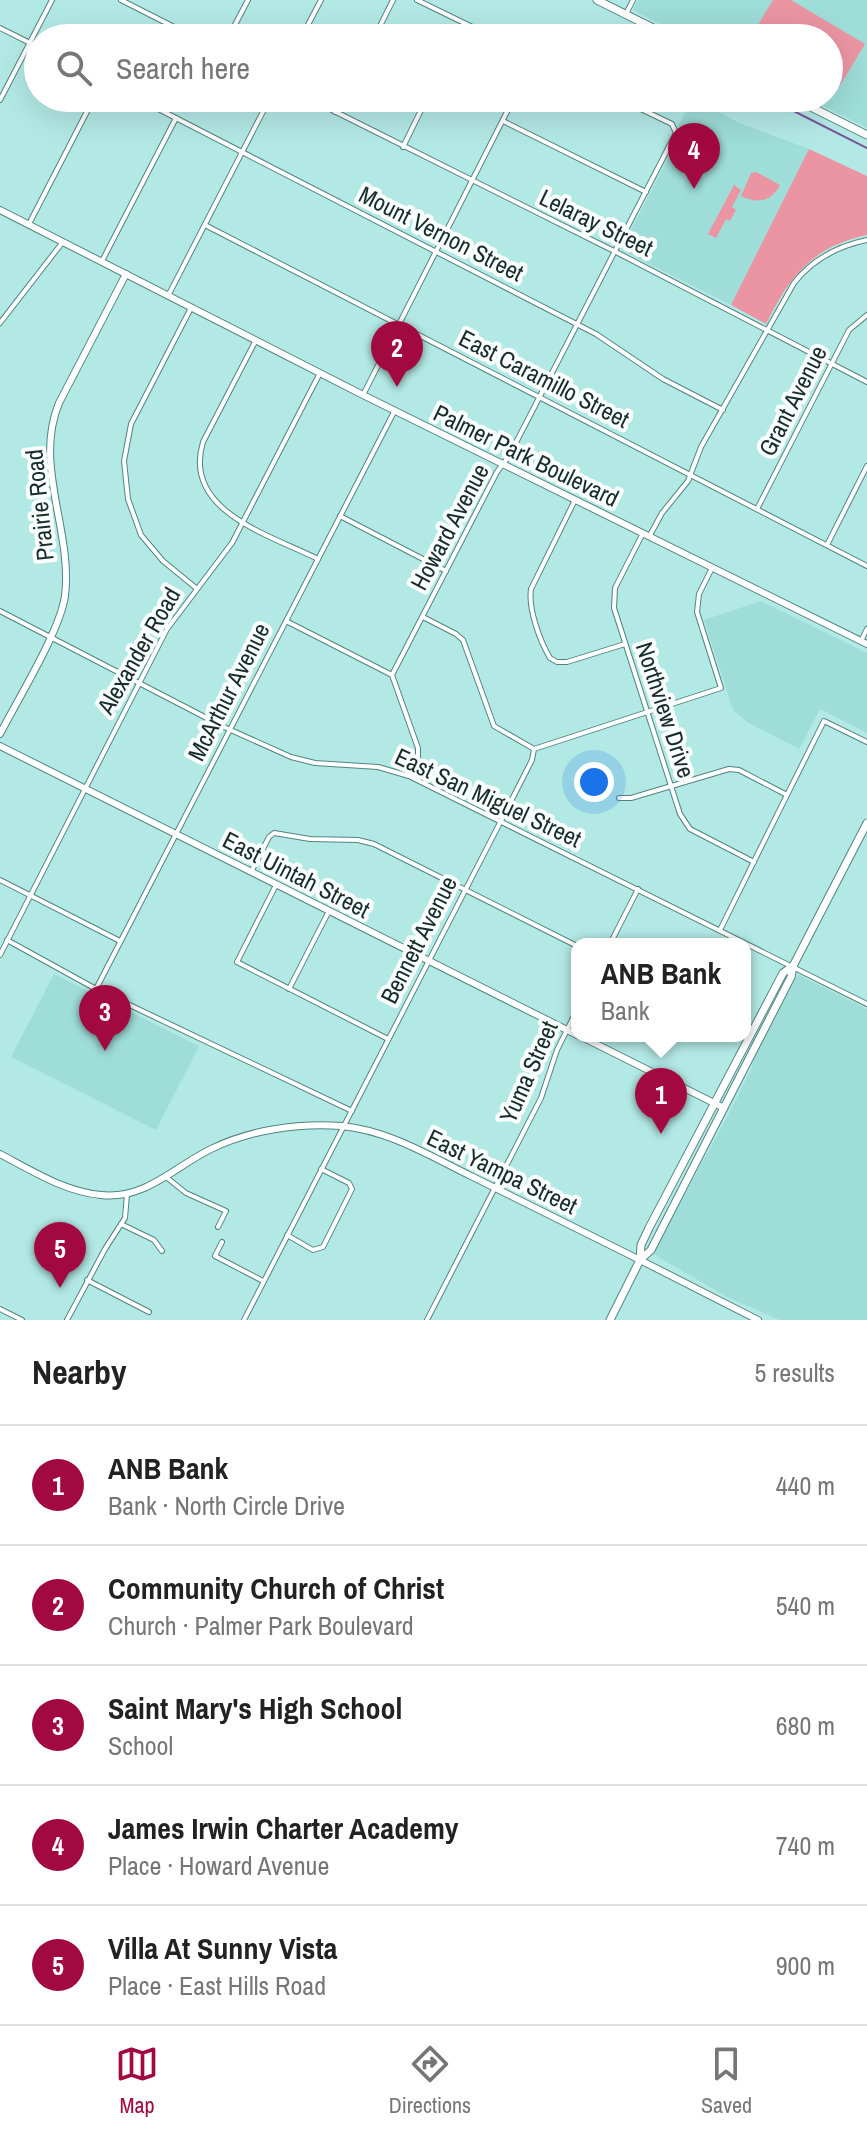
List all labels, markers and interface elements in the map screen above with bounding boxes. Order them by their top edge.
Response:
search box [24,24,843,112]
icon: search [52,46,96,90]
text: Search here [116,48,250,88]
pin: 4 [668,123,720,189]
street label: Mount Vernon Street [354,178,530,289]
street label: Lelaray Street [534,181,659,264]
pin: 2 [371,321,423,387]
street label: East Caramillo Street [454,321,636,435]
street label: Grant Avenue [751,340,834,461]
street label: Palmer Park Boulevard [428,396,624,514]
street label: Prairie Road [17,448,61,562]
street label: Howard Avenue [402,458,496,595]
street label: Alexander Road [88,581,187,720]
street label: McArthur Avenue [180,617,277,766]
street label: Northview Drive [629,638,703,782]
street label: East San Miguel Street [390,740,587,855]
your location [574,762,614,802]
street label: East Uintah Street [218,823,376,925]
street label: Bennett Avenue [372,871,464,1009]
popup [571,938,751,1042]
text: ANB Bank [601,953,721,993]
pin: 3 [79,985,131,1051]
text: Bank [601,993,649,1028]
street label: Yuma Street [491,1015,565,1128]
pin: 1 [635,1068,687,1134]
street label: East Yampa Street [422,1121,583,1222]
pin: 5 [34,1222,86,1288]
text: Nearby [32,1349,127,1395]
text: 5 results [754,1355,835,1390]
text: ANB Bank [108,1448,228,1488]
text: 1 [52,1468,64,1503]
text: 440 m [776,1468,835,1503]
text: Bank · North Circle Drive [108,1488,345,1523]
text: Community Church of Christ [108,1568,444,1608]
text: 2 [52,1588,64,1623]
text: 540 m [776,1588,835,1623]
text: Church · Palmer Park Boulevard [108,1608,414,1643]
text: Saint Mary's High School [108,1688,402,1728]
text: 3 [52,1708,64,1743]
text: 680 m [776,1708,835,1743]
text: School [108,1728,173,1763]
text: James Irwin Charter Academy [108,1808,459,1848]
text: 4 [52,1828,64,1863]
text: 740 m [776,1828,835,1863]
text: Place · Howard Avenue [108,1848,329,1883]
text: Villa At Sunny Vista [108,1928,337,1968]
text: 5 [52,1948,64,1983]
text: 900 m [776,1948,835,1983]
text: Place · East Hills Road [108,1968,326,2003]
tab: Map [115,2042,159,2120]
tab: Directions [389,2042,471,2120]
tab: Saved [701,2042,752,2120]

